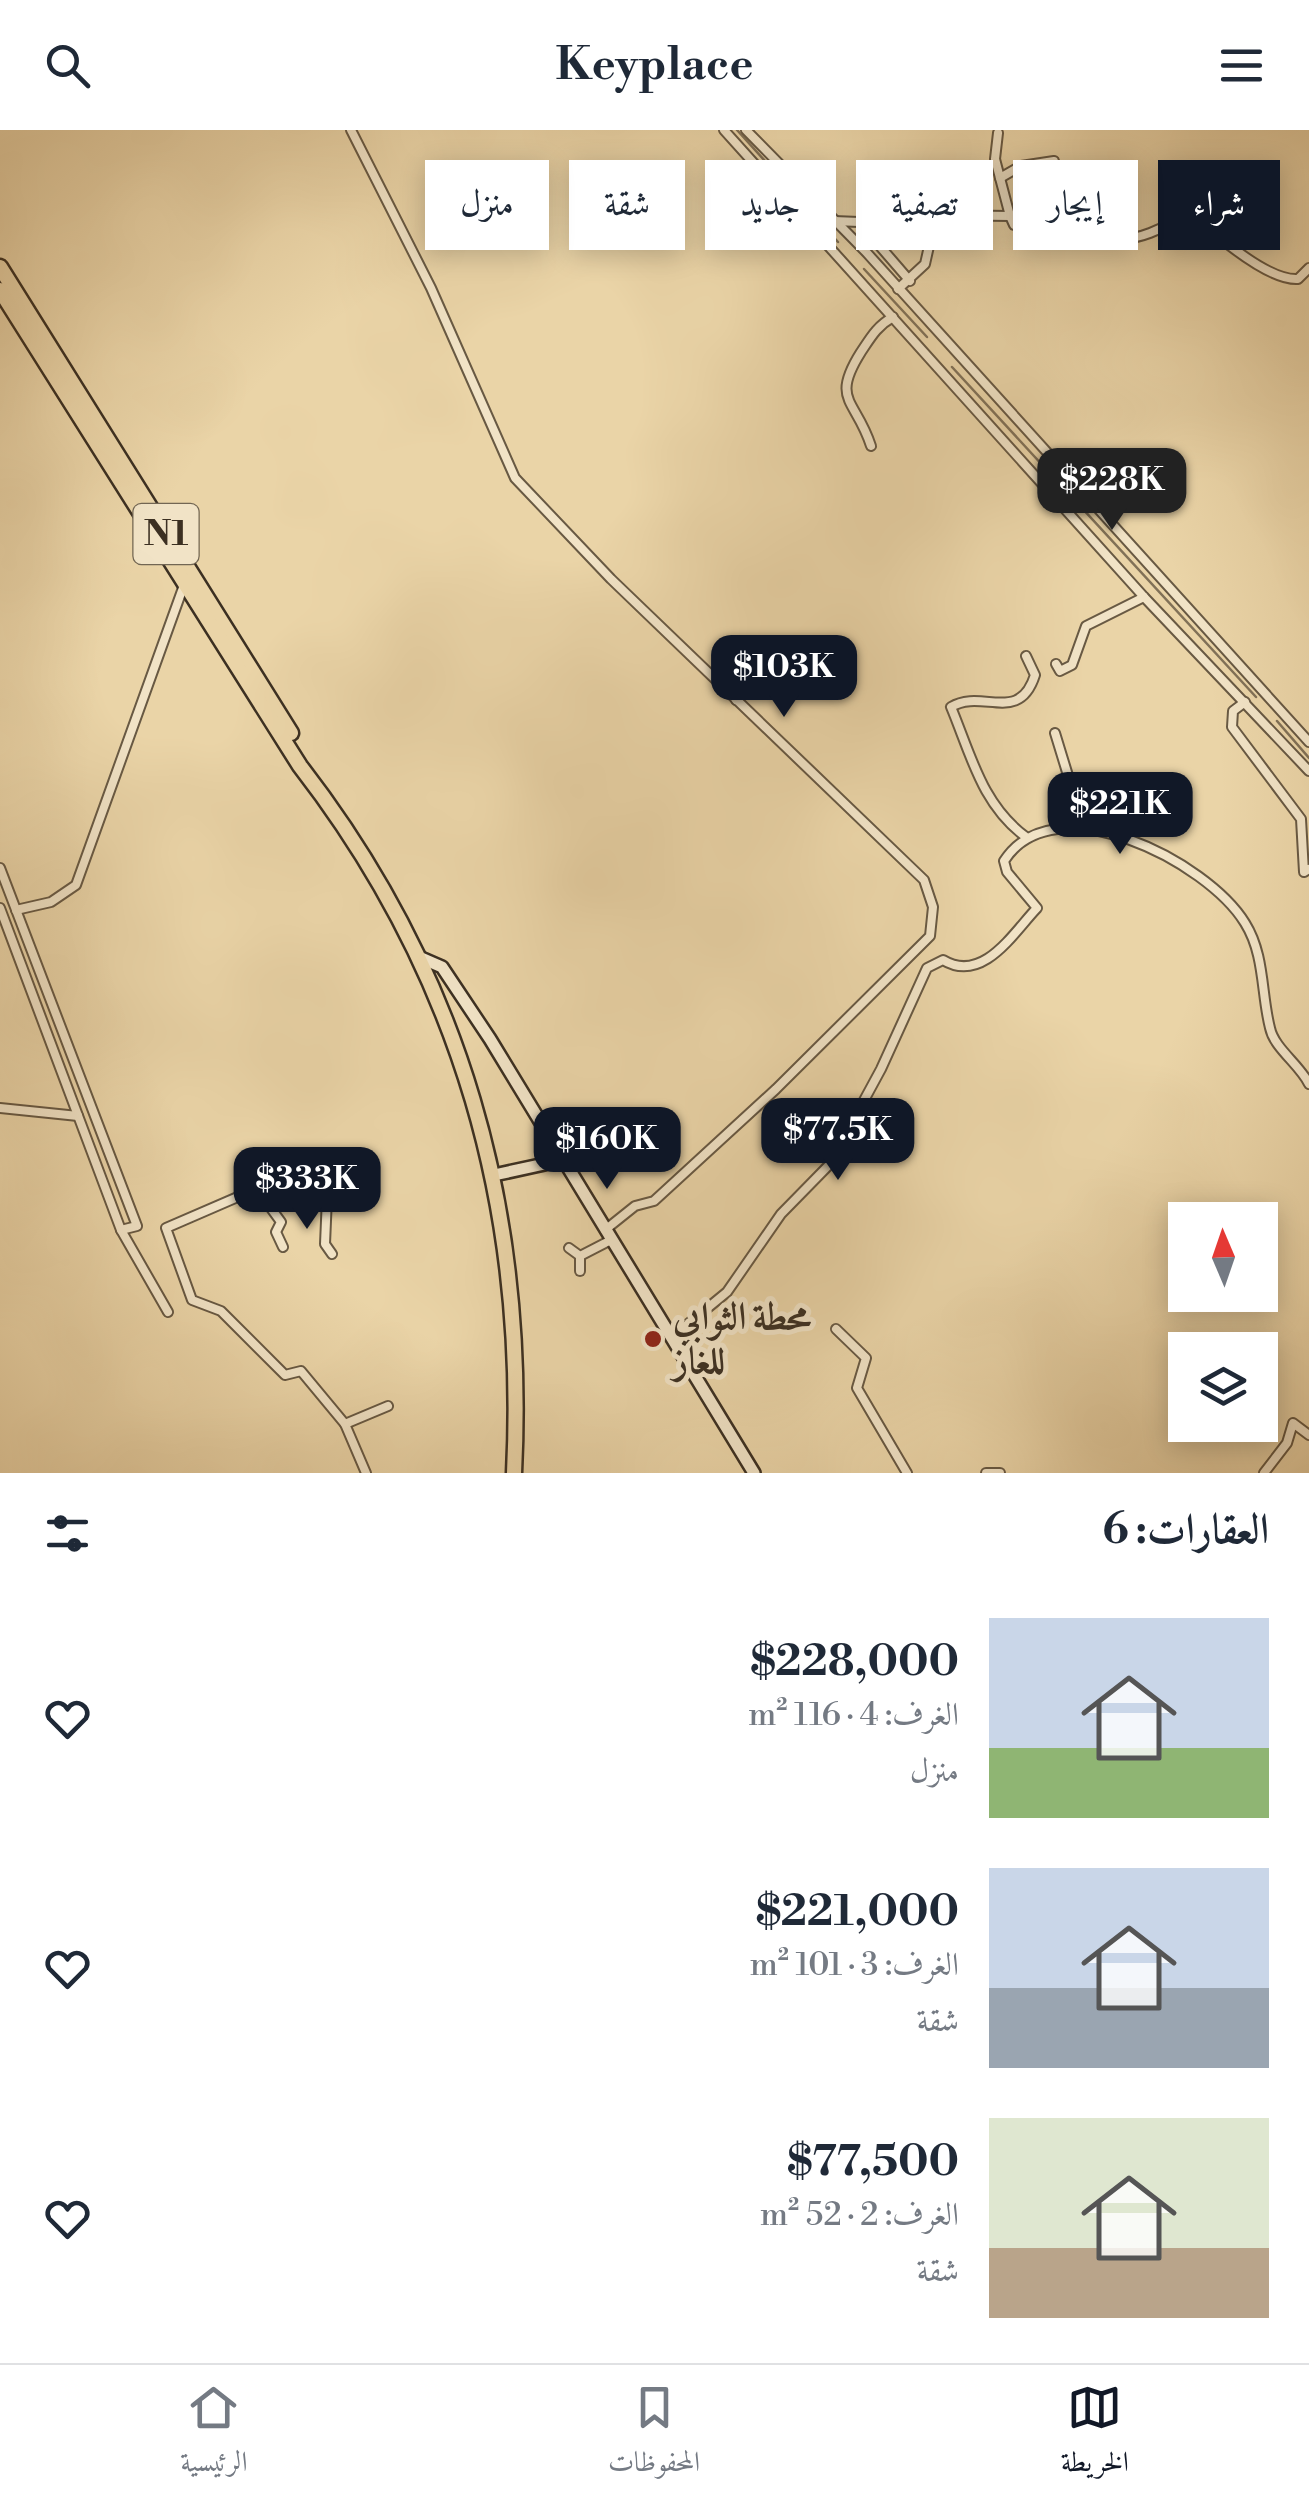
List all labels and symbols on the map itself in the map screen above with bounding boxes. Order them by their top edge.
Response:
pin: $228K [1042,448,1182,533]
road number: N1 [134,504,198,564]
pin: $103K [714,635,854,720]
pin: $221K [1050,772,1190,857]
pin: $77.5K [757,1098,919,1183]
pin: $160K [537,1107,677,1192]
pin: $333K [237,1147,377,1232]
north arrow [1168,1202,1278,1312]
place label: محطة الثوابي للغاز [669,1294,812,1385]
marker: محطة الثوابي للغاز [642,1328,664,1350]

